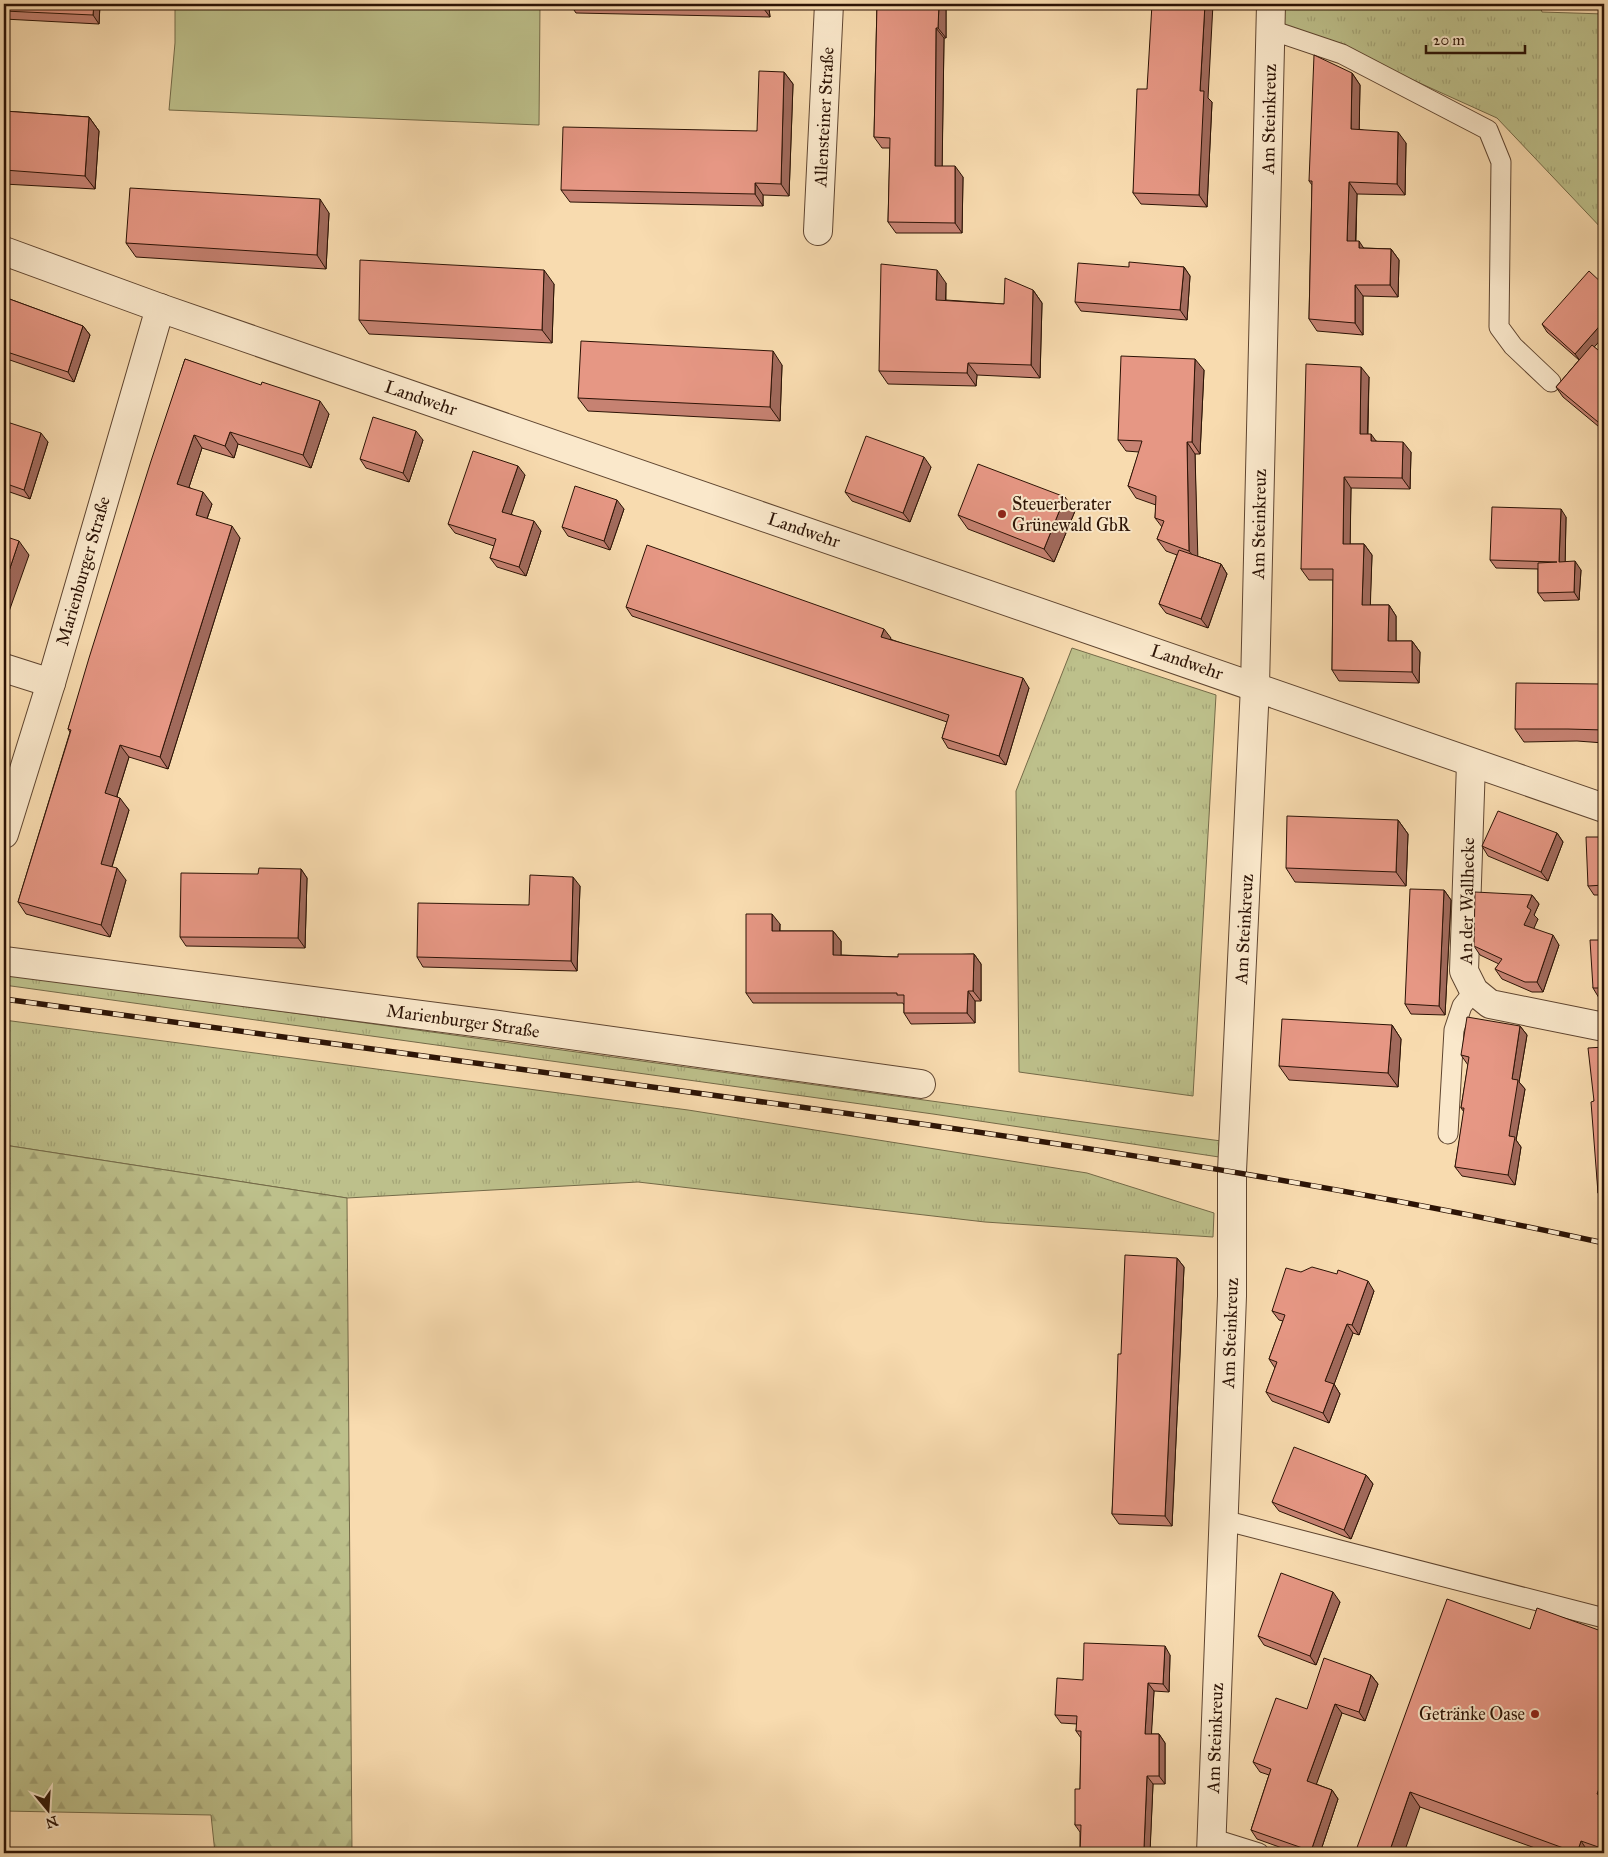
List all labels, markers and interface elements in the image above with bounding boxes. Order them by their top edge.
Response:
scale bar [1426,22,1524,54]
text: 20 m [1433,31,1465,49]
street label: Allensteiner Straße [809,46,839,189]
street label: Am Steinkreuz [1257,64,1281,175]
street label: Landwehr [382,375,460,421]
street label: Am Steinkreuz [1247,469,1271,580]
place label: Steuerberater Grünewald GbR [1012,493,1132,536]
street label: Marienburger Straße [51,494,116,649]
street label: Landwehr [765,507,843,553]
marker: Steuerberater Grünewald GbR [996,508,1008,520]
street label: Landwehr [1148,639,1226,685]
street label: An der Wallhecke [1455,837,1479,966]
street label: Am Steinkreuz [1230,873,1258,986]
street label: Marienburger Straße [385,999,541,1044]
street label: Am Steinkreuz [1217,1277,1243,1390]
street label: Am Steinkreuz [1202,1682,1228,1795]
place label: Getränke Oase [1419,1703,1525,1725]
marker: Getränke Oase [1529,1708,1541,1720]
north arrow [22,1784,72,1834]
text: N [43,1812,60,1832]

